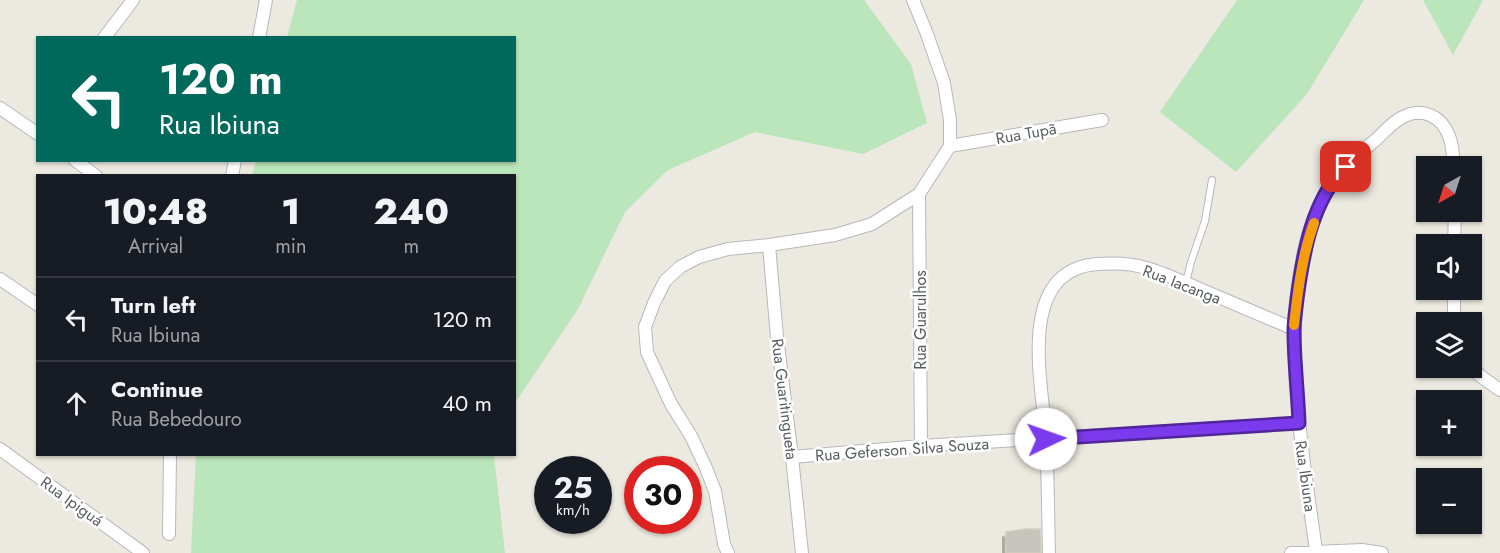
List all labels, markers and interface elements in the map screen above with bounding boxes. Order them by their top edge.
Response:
text: 120 m [159,49,283,110]
icon: left [60,60,138,138]
text: Rua Ibiuna [159,105,280,144]
street label: Rua Tupã [994,117,1058,150]
pin [1320,141,1371,192]
icon: arrive [1329,150,1362,183]
north arrow [1416,156,1482,222]
map controls [1416,156,1482,534]
text: 10:48 [103,185,208,237]
text: 1 [281,185,300,237]
text: 240 [374,185,449,237]
text: Arrival [128,232,183,261]
text: min [275,232,307,261]
text: m [403,232,419,261]
button: sound [1416,234,1482,300]
street label: Rua Iacanga [1139,259,1224,310]
street label: Rua Guarulhos [909,270,932,370]
text: Turn left [111,289,196,321]
icon: left [60,303,93,336]
text: 120 m [433,303,492,335]
button: layers [1416,312,1482,378]
text: Rua Ibiuna [111,321,200,350]
street label: Rua Guaritingueta [766,337,803,461]
text: Continue [111,373,203,405]
icon: ahead [60,387,93,420]
text: 40 m [442,387,492,419]
button: + [1416,390,1482,456]
text: Rua Bebedouro [111,405,242,434]
position arrow [1014,407,1078,471]
street label: Rua Geferson Silva Souza [814,432,990,467]
street label: Rua Ibiuna [1289,439,1322,513]
speed limit sign: 30 [624,456,702,534]
text: 25 [553,466,593,509]
button: − [1416,468,1482,534]
street label: Rua Ipiguá [36,471,108,532]
text: km/h [556,499,590,521]

